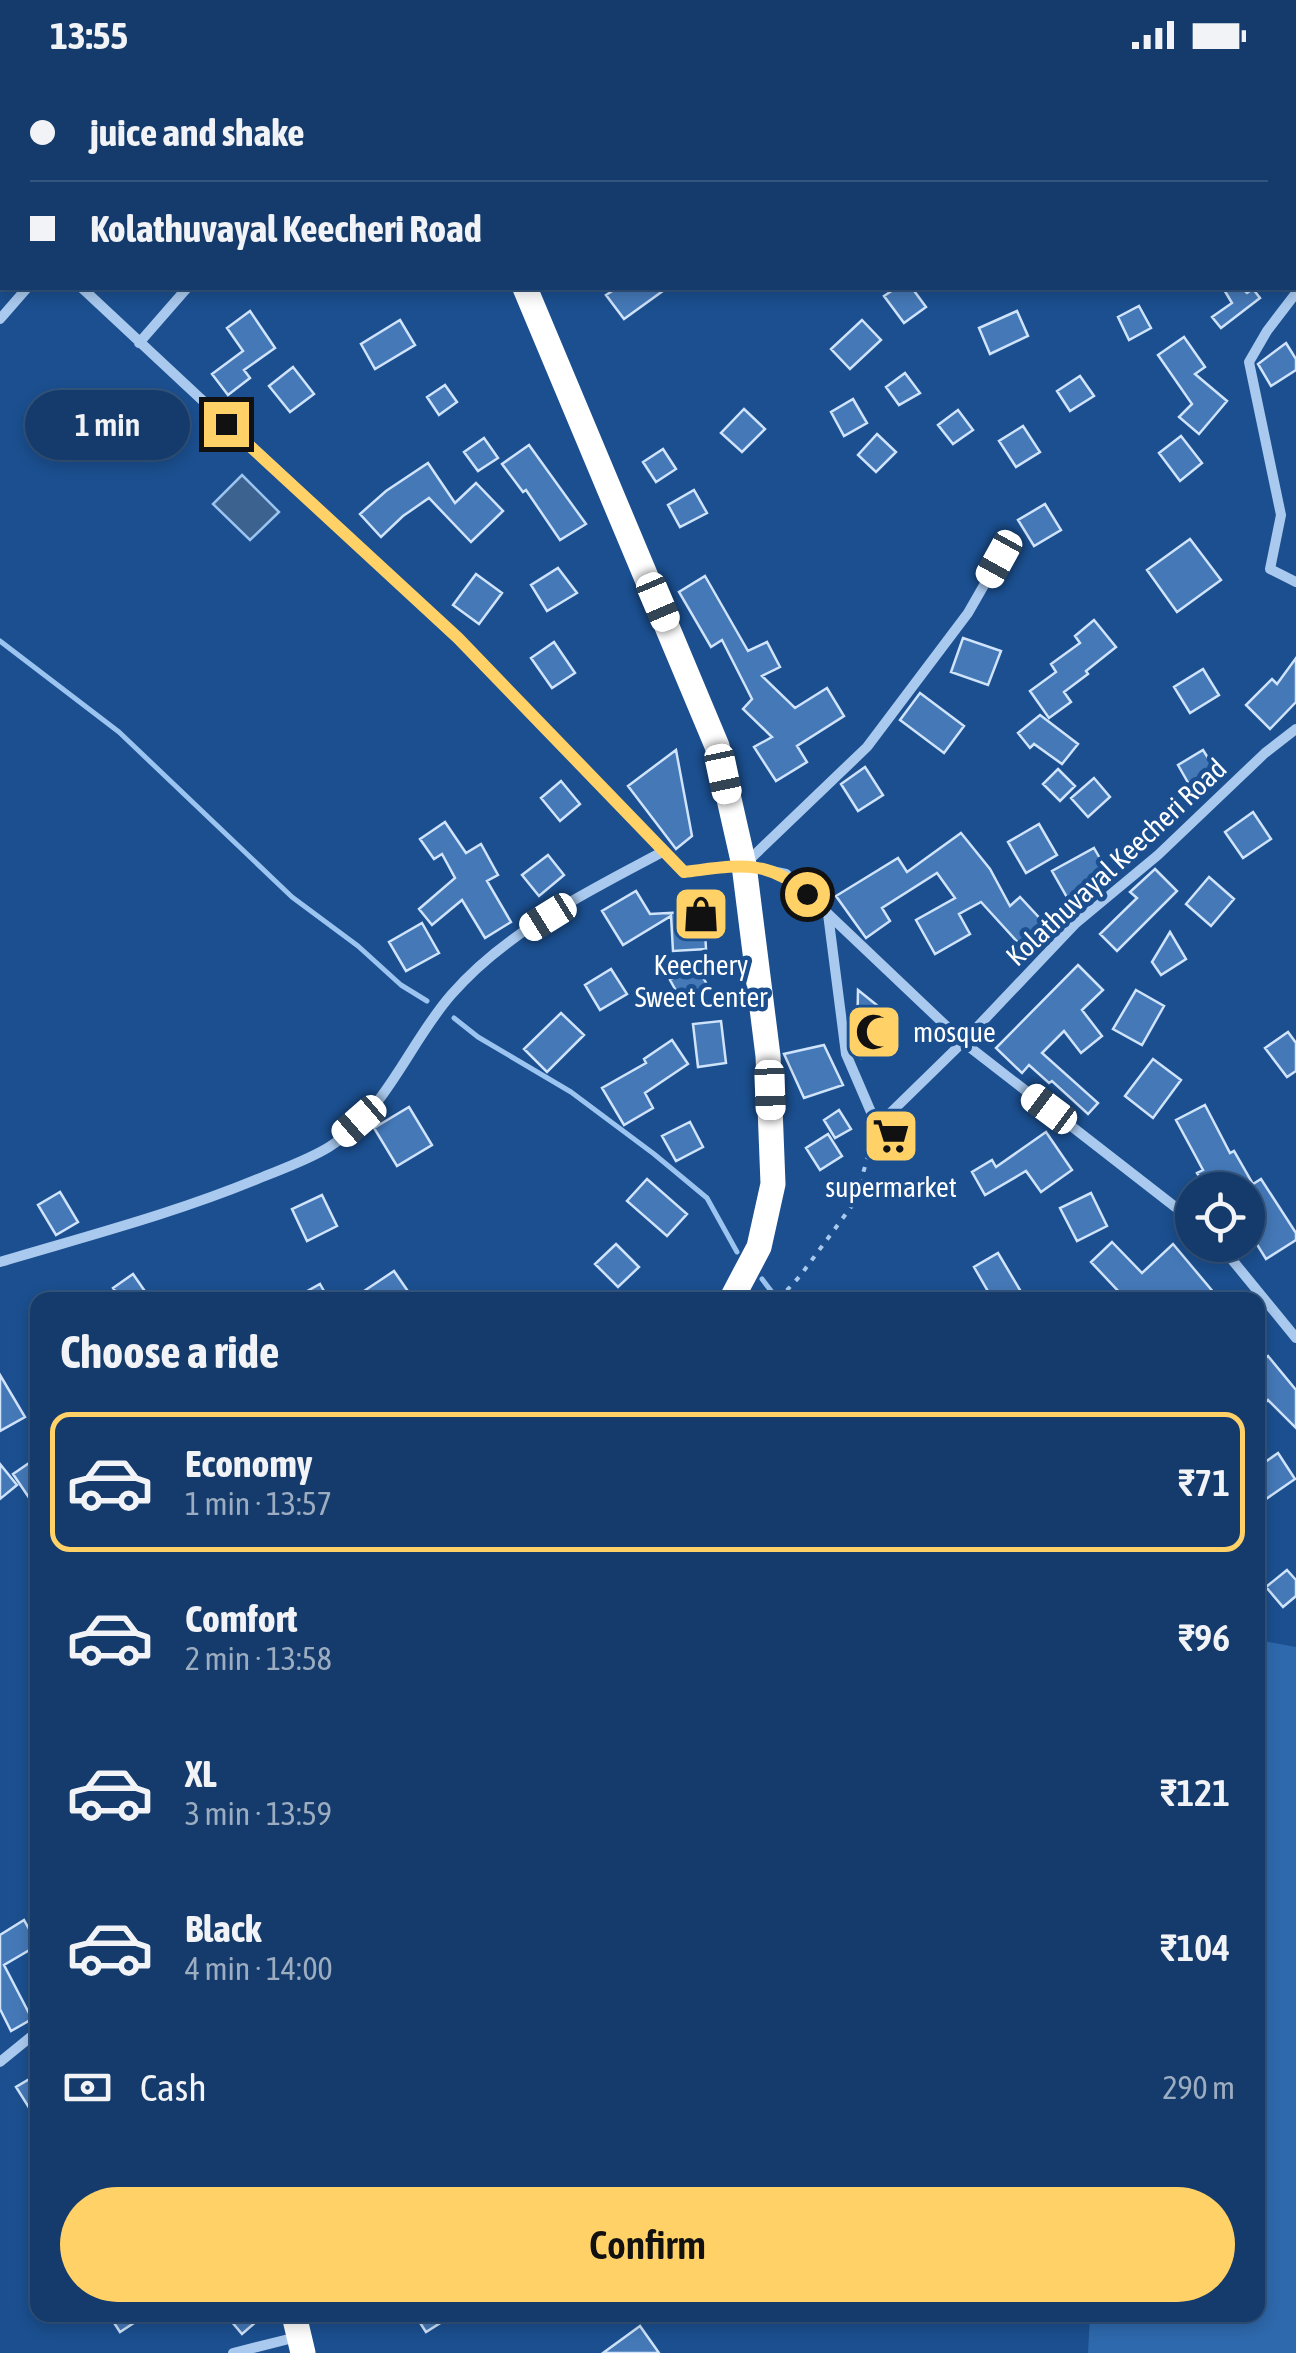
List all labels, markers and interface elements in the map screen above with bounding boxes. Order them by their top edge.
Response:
text: 13:55 [50,14,128,57]
text: juice and shake [90,111,304,154]
text: Kolathuvayal Keecheri Road [90,207,482,250]
callout: 1 min [26,389,191,459]
route end [204,402,249,447]
text: 1 min [75,406,140,443]
car [971,525,1027,593]
car [632,569,684,635]
car [702,742,744,806]
street label: Kolathuvayal Keecheri Road [1000,752,1232,972]
route start [785,872,830,917]
shop icon: Keechery Sweet Center [671,884,731,944]
car [515,888,581,946]
place label: Keechery Sweet Center [635,949,768,1013]
mosque icon: mosque [844,1002,904,1062]
place label: mosque [913,1016,996,1048]
car [754,1059,786,1121]
car [1016,1079,1082,1139]
car [327,1090,391,1152]
supermarket icon: supermarket [861,1106,921,1166]
place label: supermarket [825,1171,957,1203]
map controls [1175,1172,1265,1262]
button: locate [1175,1172,1265,1262]
text: Choose a ride [60,1326,279,1378]
icon: car [65,1437,155,1527]
text: Economy [185,1442,312,1485]
text: ₹71 [1178,1461,1230,1504]
text: 1 min · 13:57 [185,1485,332,1522]
icon: car [65,1592,155,1682]
text: Comfort [185,1597,297,1640]
text: ₹96 [1178,1616,1230,1659]
text: 2 min · 13:58 [185,1640,332,1677]
icon: car [65,1747,155,1837]
text: XL [185,1752,217,1795]
text: ₹121 [1160,1771,1230,1814]
text: 3 min · 13:59 [185,1795,332,1832]
icon: car [65,1902,155,1992]
text: Black [185,1907,262,1950]
text: ₹104 [1160,1926,1230,1969]
text: 4 min · 14:00 [185,1950,332,1987]
icon: cash [60,2060,115,2115]
text: Cash [140,2066,207,2109]
text: 290 m [1162,2069,1235,2106]
button: Confirm [60,2187,1235,2302]

